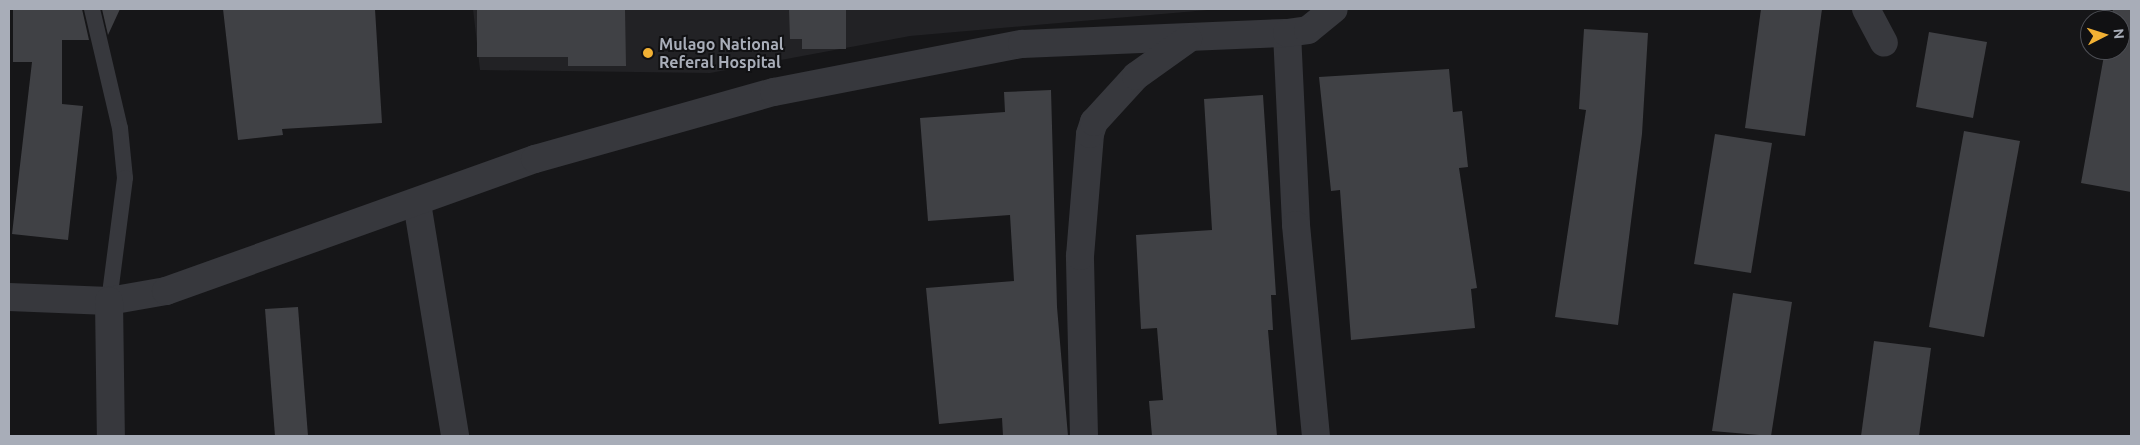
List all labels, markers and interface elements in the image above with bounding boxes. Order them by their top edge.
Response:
north arrow [2080,10,2130,60]
text: N [2111,28,2127,40]
place label: Mulago National Referal Hospital [659,34,784,72]
marker: Mulago National Referal Hospital [641,46,655,60]

